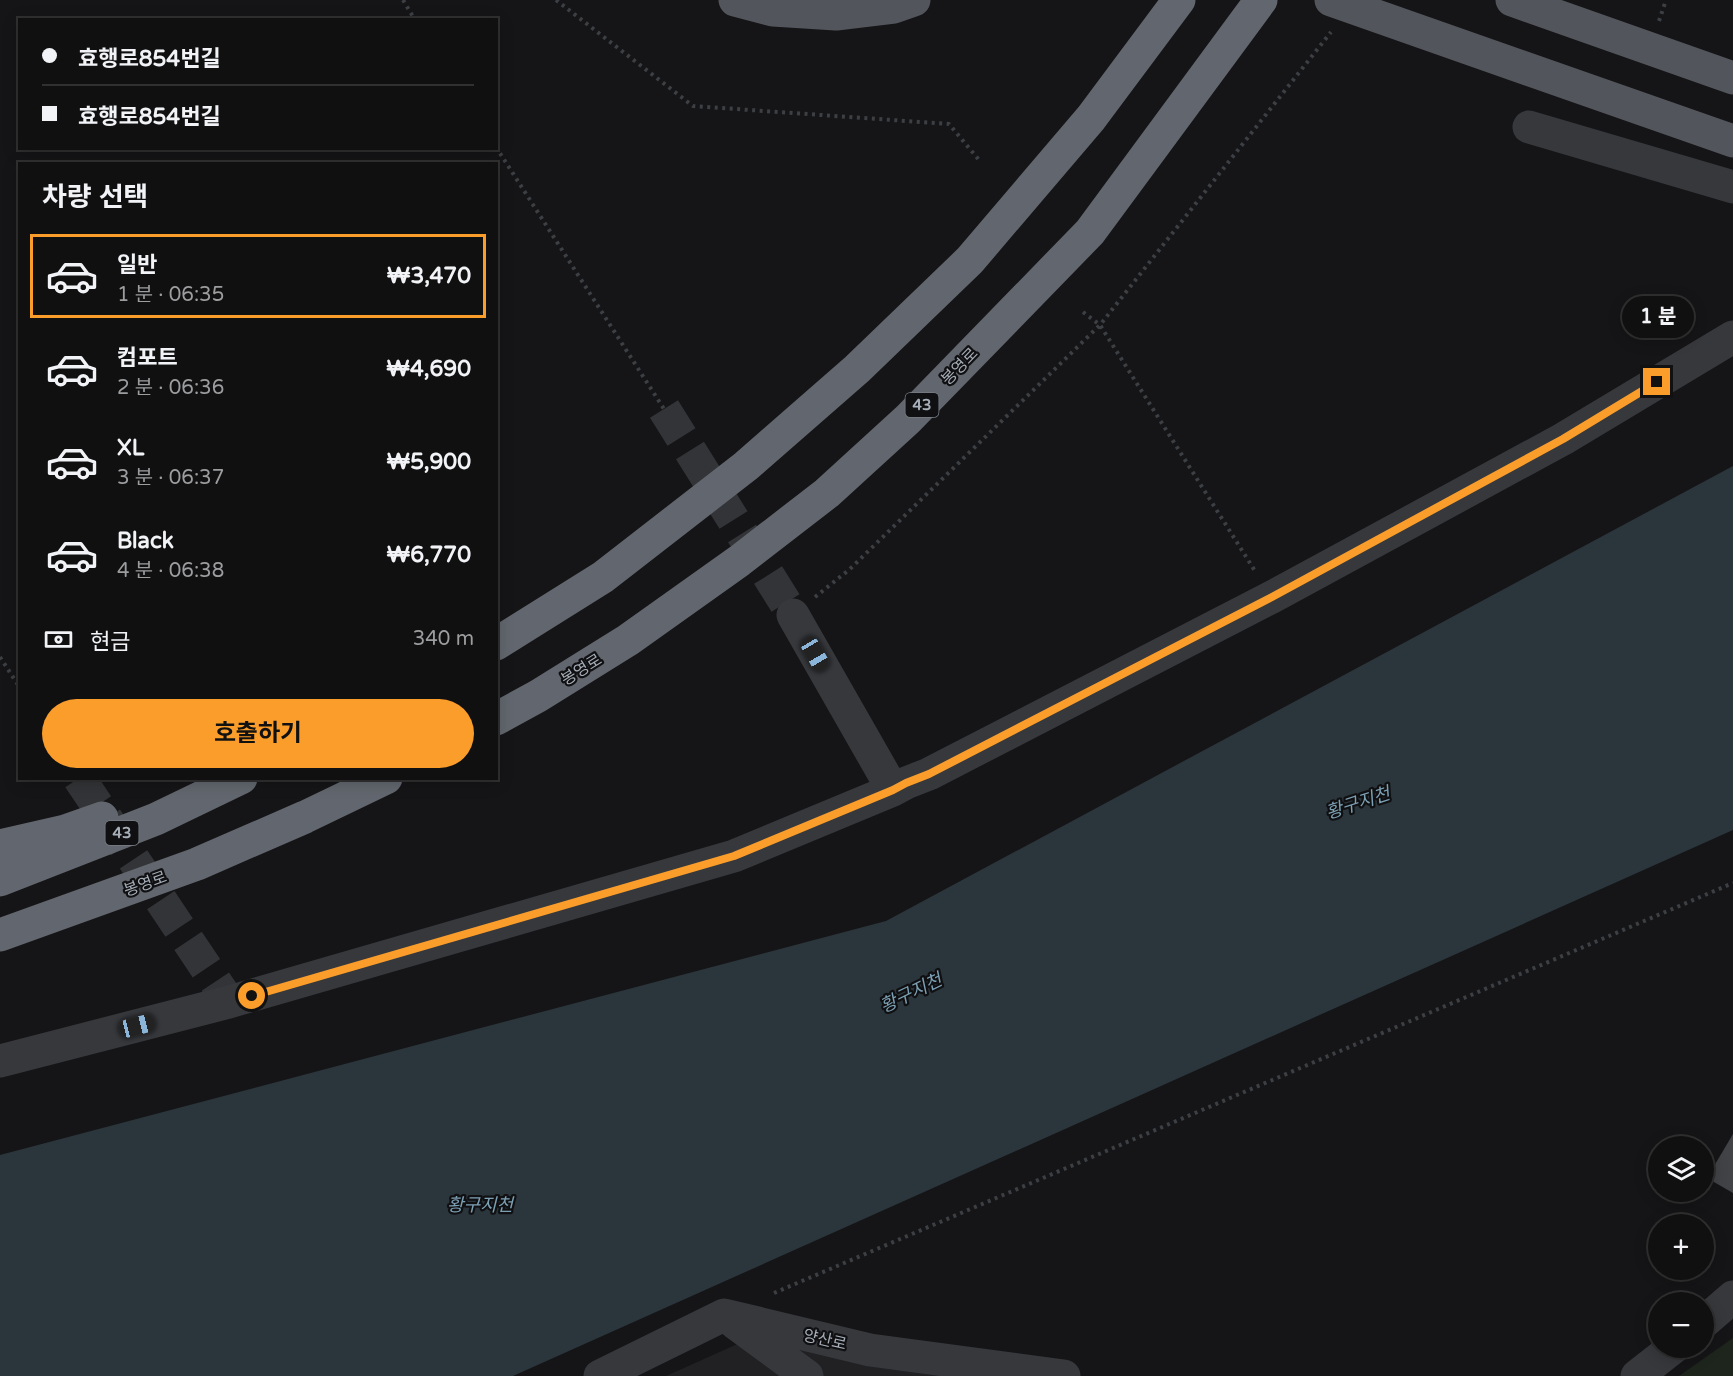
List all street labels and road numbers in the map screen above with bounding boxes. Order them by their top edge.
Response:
street label: 봉영로 [937,344,982,390]
road number: 43 [906,393,938,417]
street label: 봉영로 [558,650,606,690]
road number: 43 [106,821,138,845]
street label: 봉영로 [121,867,170,901]
street label: 양산로 [801,1325,849,1355]

